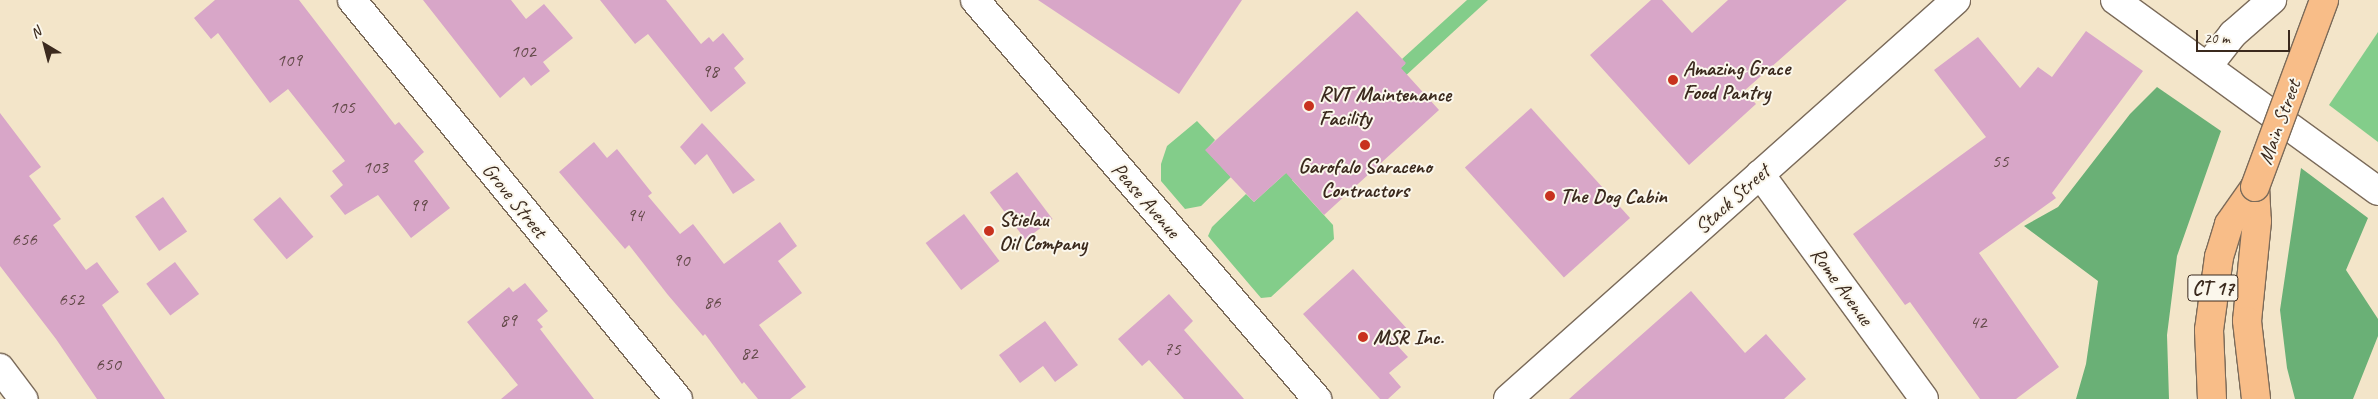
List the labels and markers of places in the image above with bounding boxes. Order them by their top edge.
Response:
place label: Amazing Grace Food Pantry [1683,55,1790,105]
marker: Amazing Grace Food Pantry [1667,74,1679,86]
place label: RVT Maintenance Facility [1319,81,1451,131]
marker: RVT Maintenance Facility [1303,100,1315,112]
marker: Garofalo Saraceno Contractors [1359,139,1371,151]
place label: Garofalo Saraceno Contractors [1298,153,1432,203]
place label: The Dog Cabin [1560,183,1667,209]
marker: The Dog Cabin [1544,190,1556,202]
place label: Stielau Oil Company [999,206,1086,256]
marker: Stielau Oil Company [983,225,995,237]
place label: MSR Inc. [1373,324,1444,350]
marker: MSR Inc. [1357,331,1369,343]

